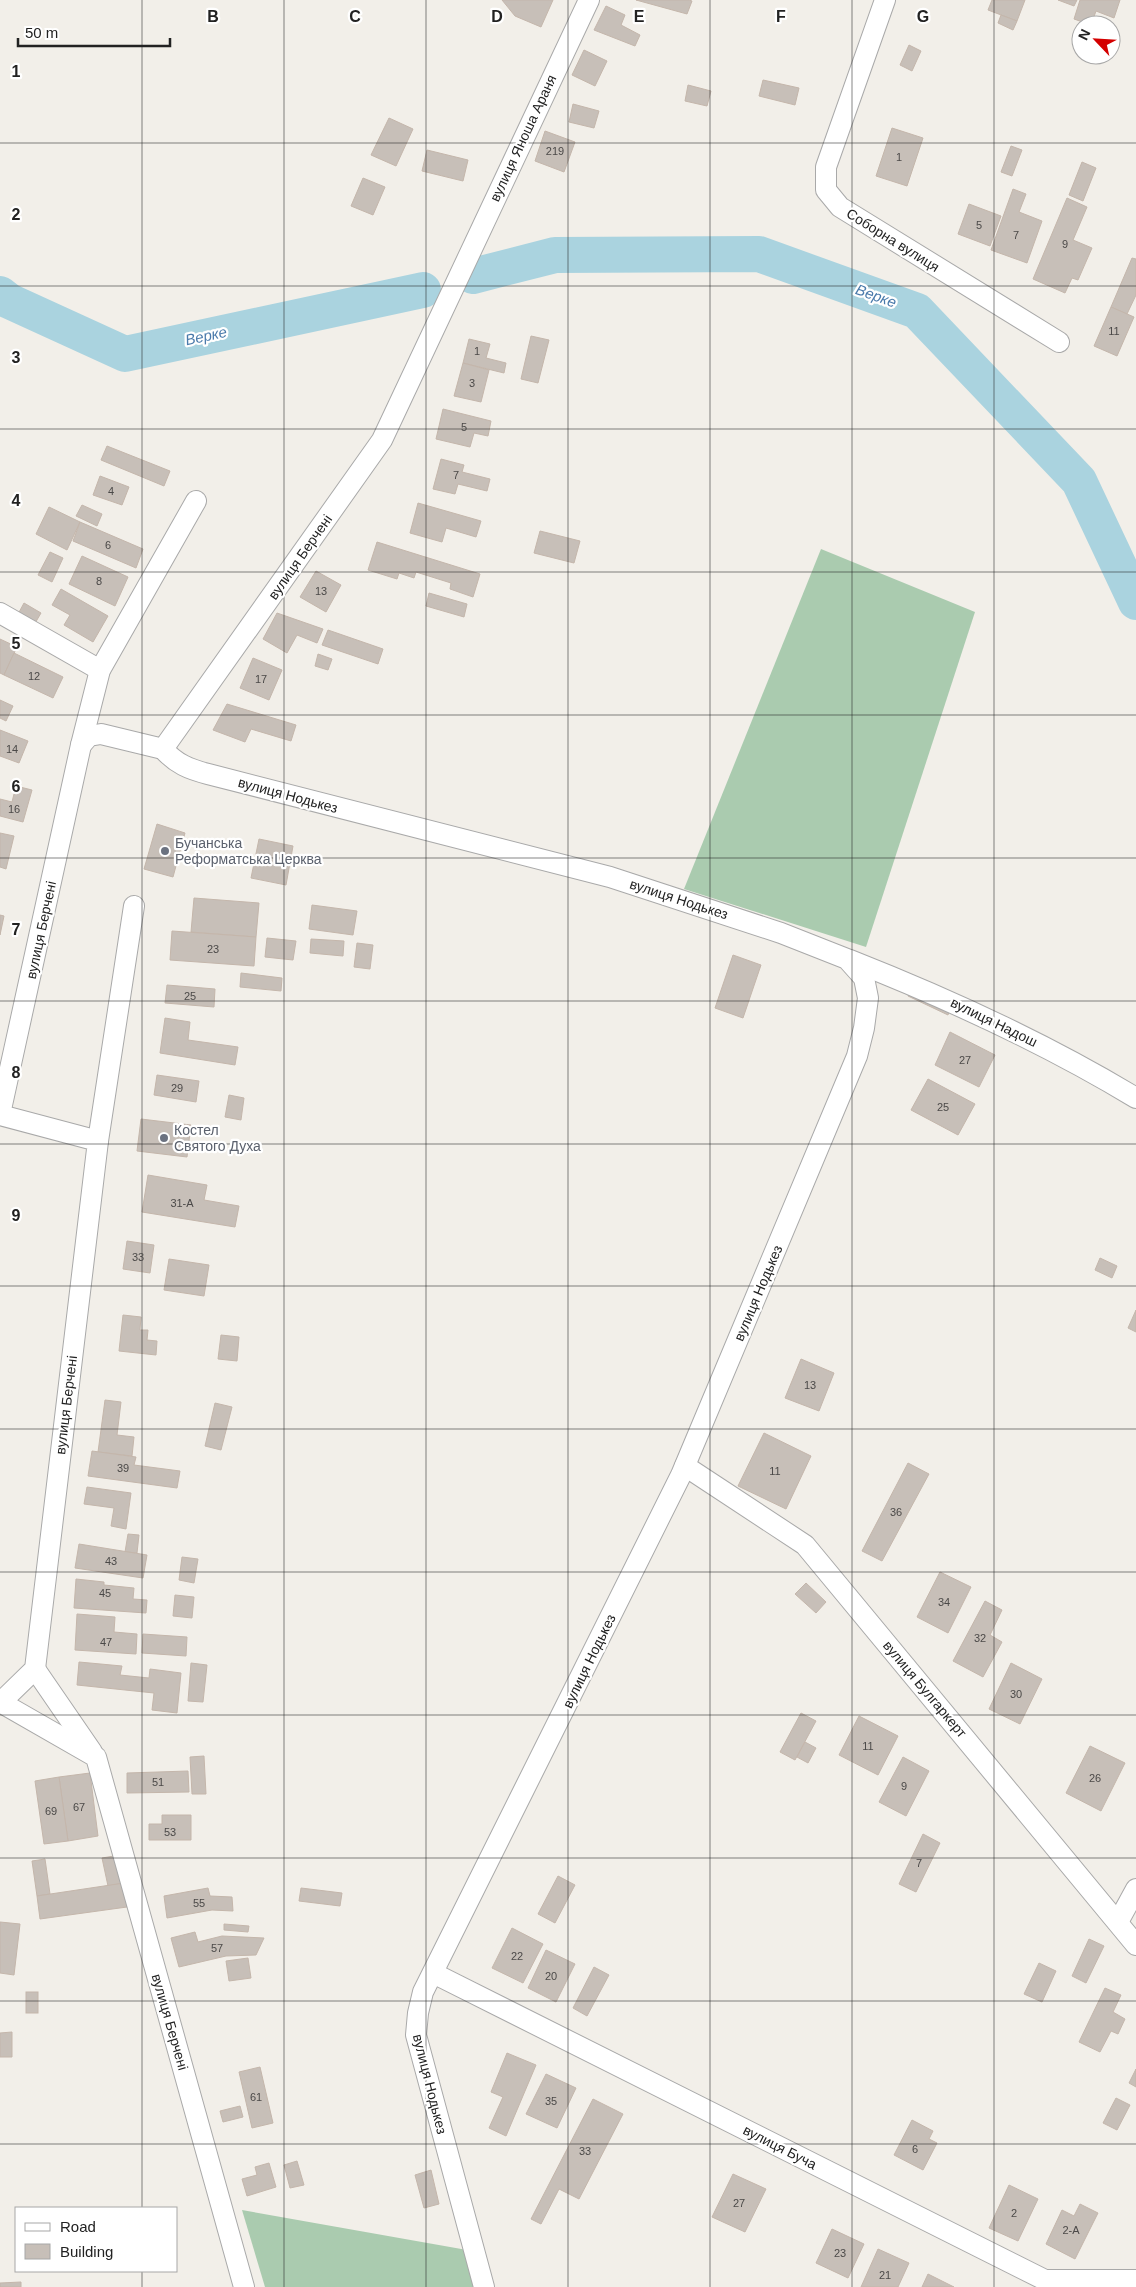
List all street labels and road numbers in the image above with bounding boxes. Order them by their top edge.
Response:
street label: вулиця Яноша Араня [487,72,559,204]
street label: Соборна вулиця [844,205,942,275]
street label: вулиця Берчені [265,512,335,602]
street label: вулиця Нодькез [236,774,340,816]
street label: вулиця Нодькез [628,876,730,922]
street label: вулиця Берчені [23,880,59,980]
street label: вулиця Надош [948,994,1040,1050]
street label: вулиця Нодькез [731,1243,785,1343]
street label: вулиця Берчені [52,1355,80,1455]
street label: вулиця Нодькез [559,1611,619,1711]
street label: вулиця Булгаркерт [880,1637,971,1741]
street label: вулиця Берчені [149,1972,191,2072]
street label: вулиця Нодькез [410,2032,450,2136]
street label: вулиця Буча [741,2122,820,2172]

